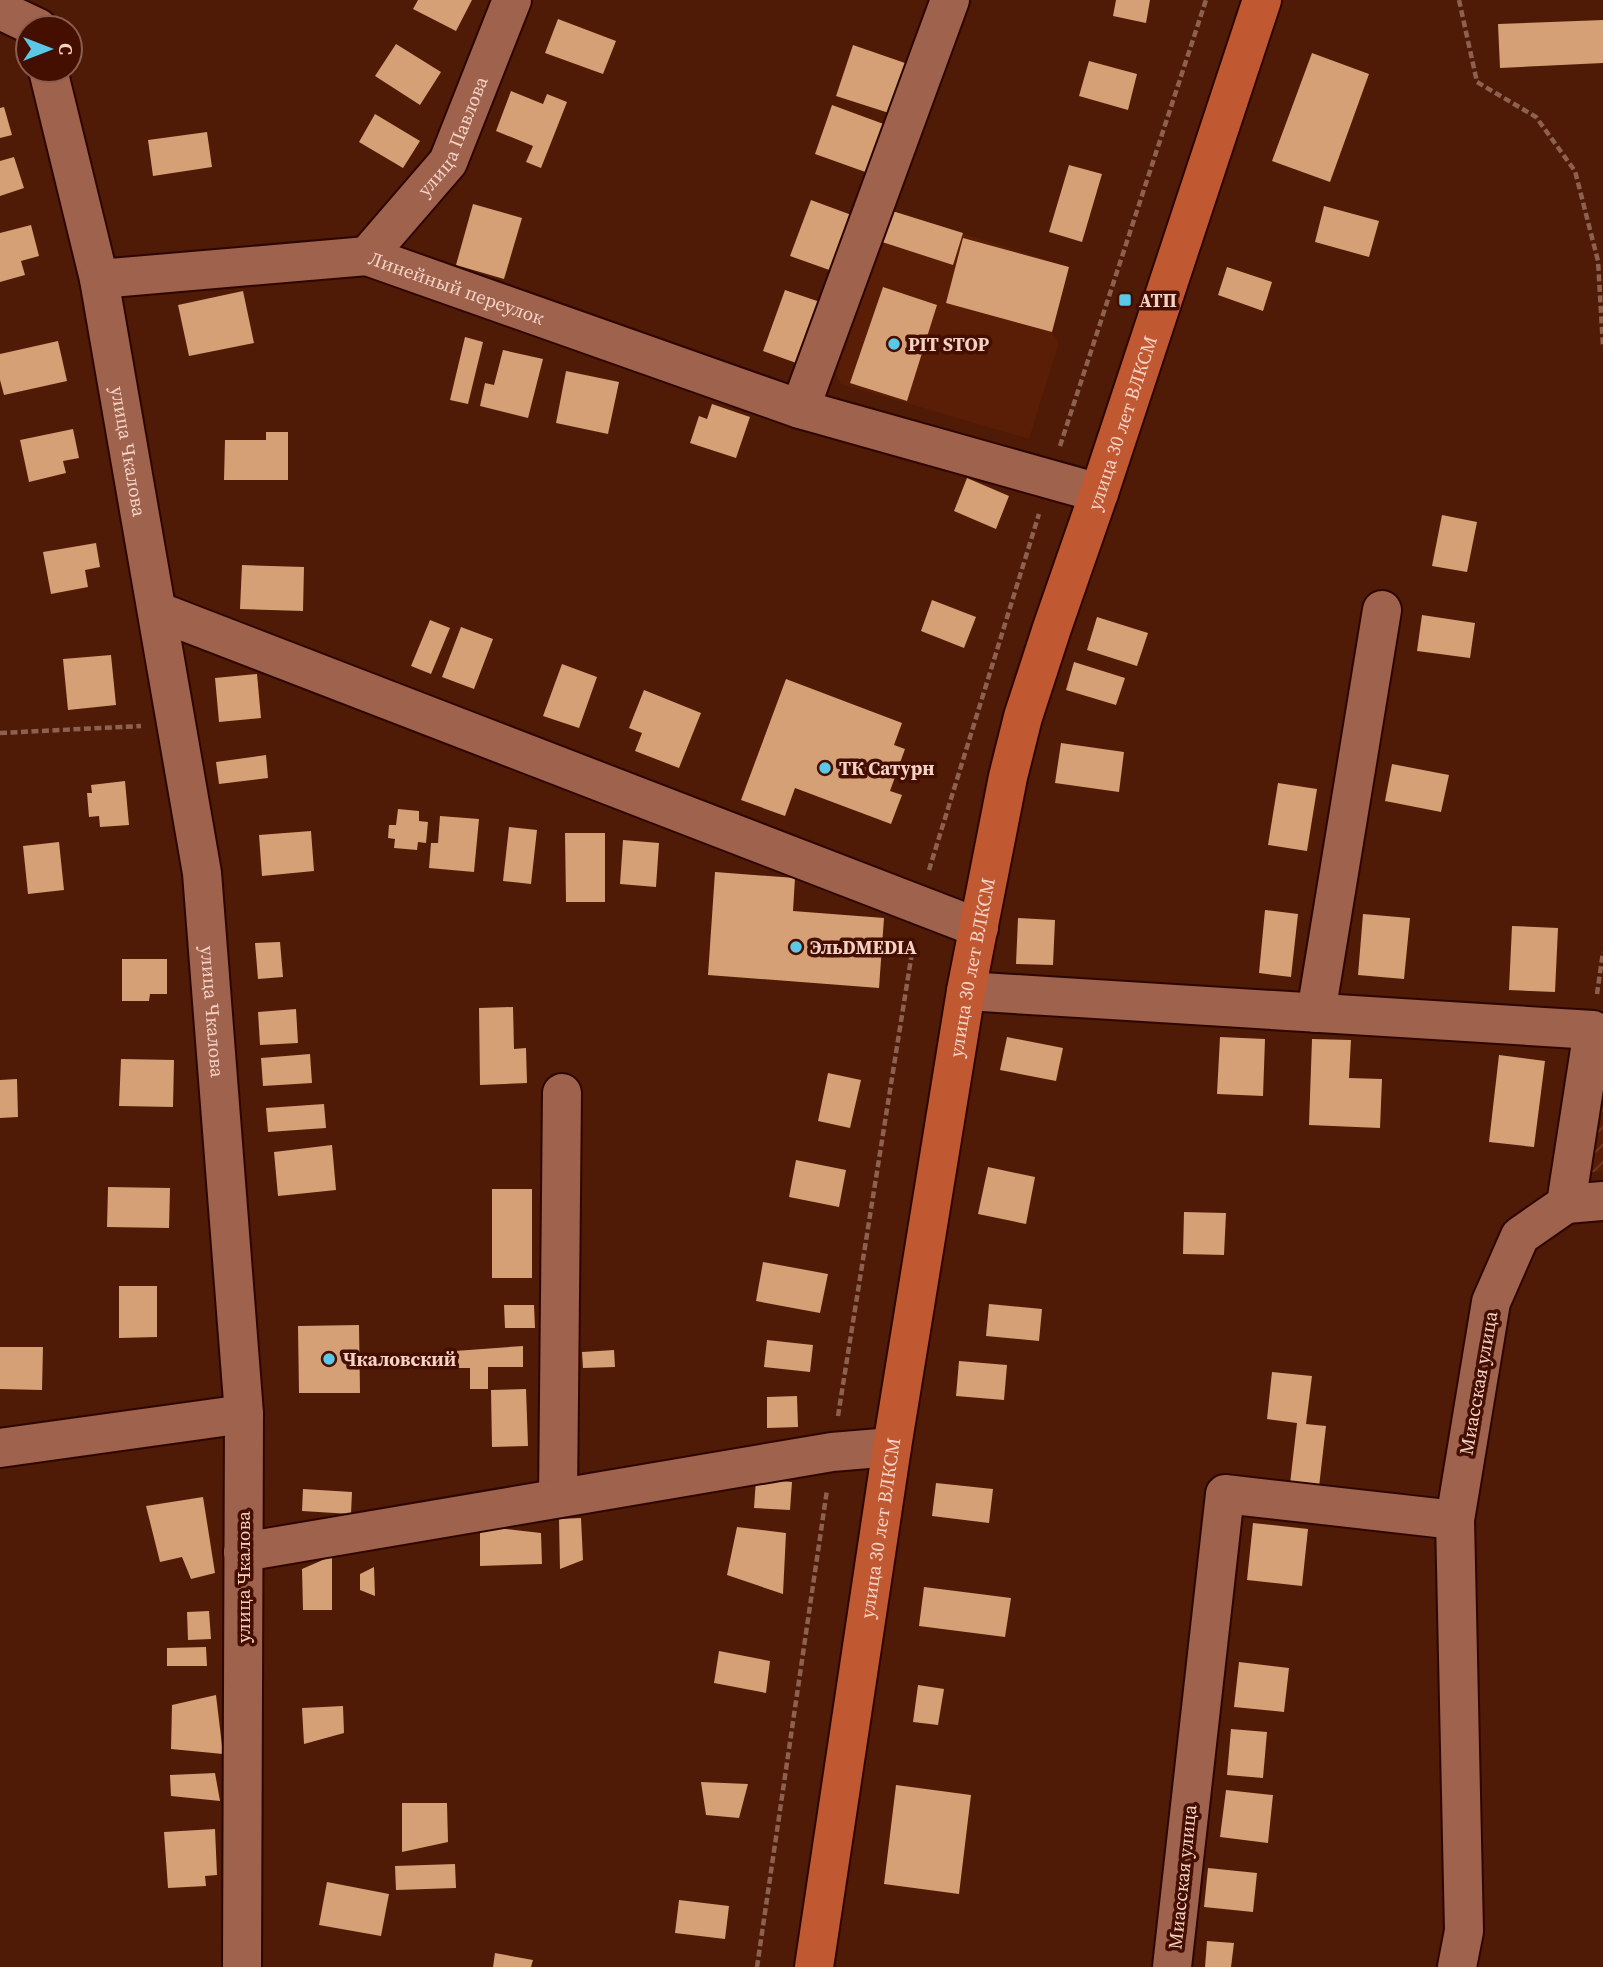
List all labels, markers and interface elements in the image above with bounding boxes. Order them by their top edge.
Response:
north arrow [14,14,84,84]
text: С [53,43,79,55]
street label: улица Павлова [411,72,494,202]
street label: Линейный переулок [365,245,548,331]
place label: АТП [1139,287,1177,313]
marker: АТП [1117,292,1133,308]
place label: PIT STOP [908,331,990,357]
street label: улица 30 лет ВЛКСМ [1081,332,1163,514]
marker: PIT STOP [886,336,902,352]
street label: улица Чкалова [105,384,153,519]
place label: ТК Сатурн [839,755,935,781]
marker: ТК Сатурн [817,760,833,776]
street label: улица 30 лет ВЛКСМ [942,875,1001,1059]
place label: ЭльDMEDIA [810,934,917,960]
marker: ЭльDMEDIA [788,939,804,955]
street label: улица Чкалова [195,945,231,1079]
street label: Миасская улица [1453,1309,1503,1457]
place label: Чкаловский [343,1346,456,1372]
marker: Чкаловский [321,1351,337,1367]
street label: улица 30 лет ВЛКСМ [853,1436,906,1620]
street label: улица Чкалова [230,1511,256,1643]
street label: Миасская улица [1161,1803,1203,1951]

